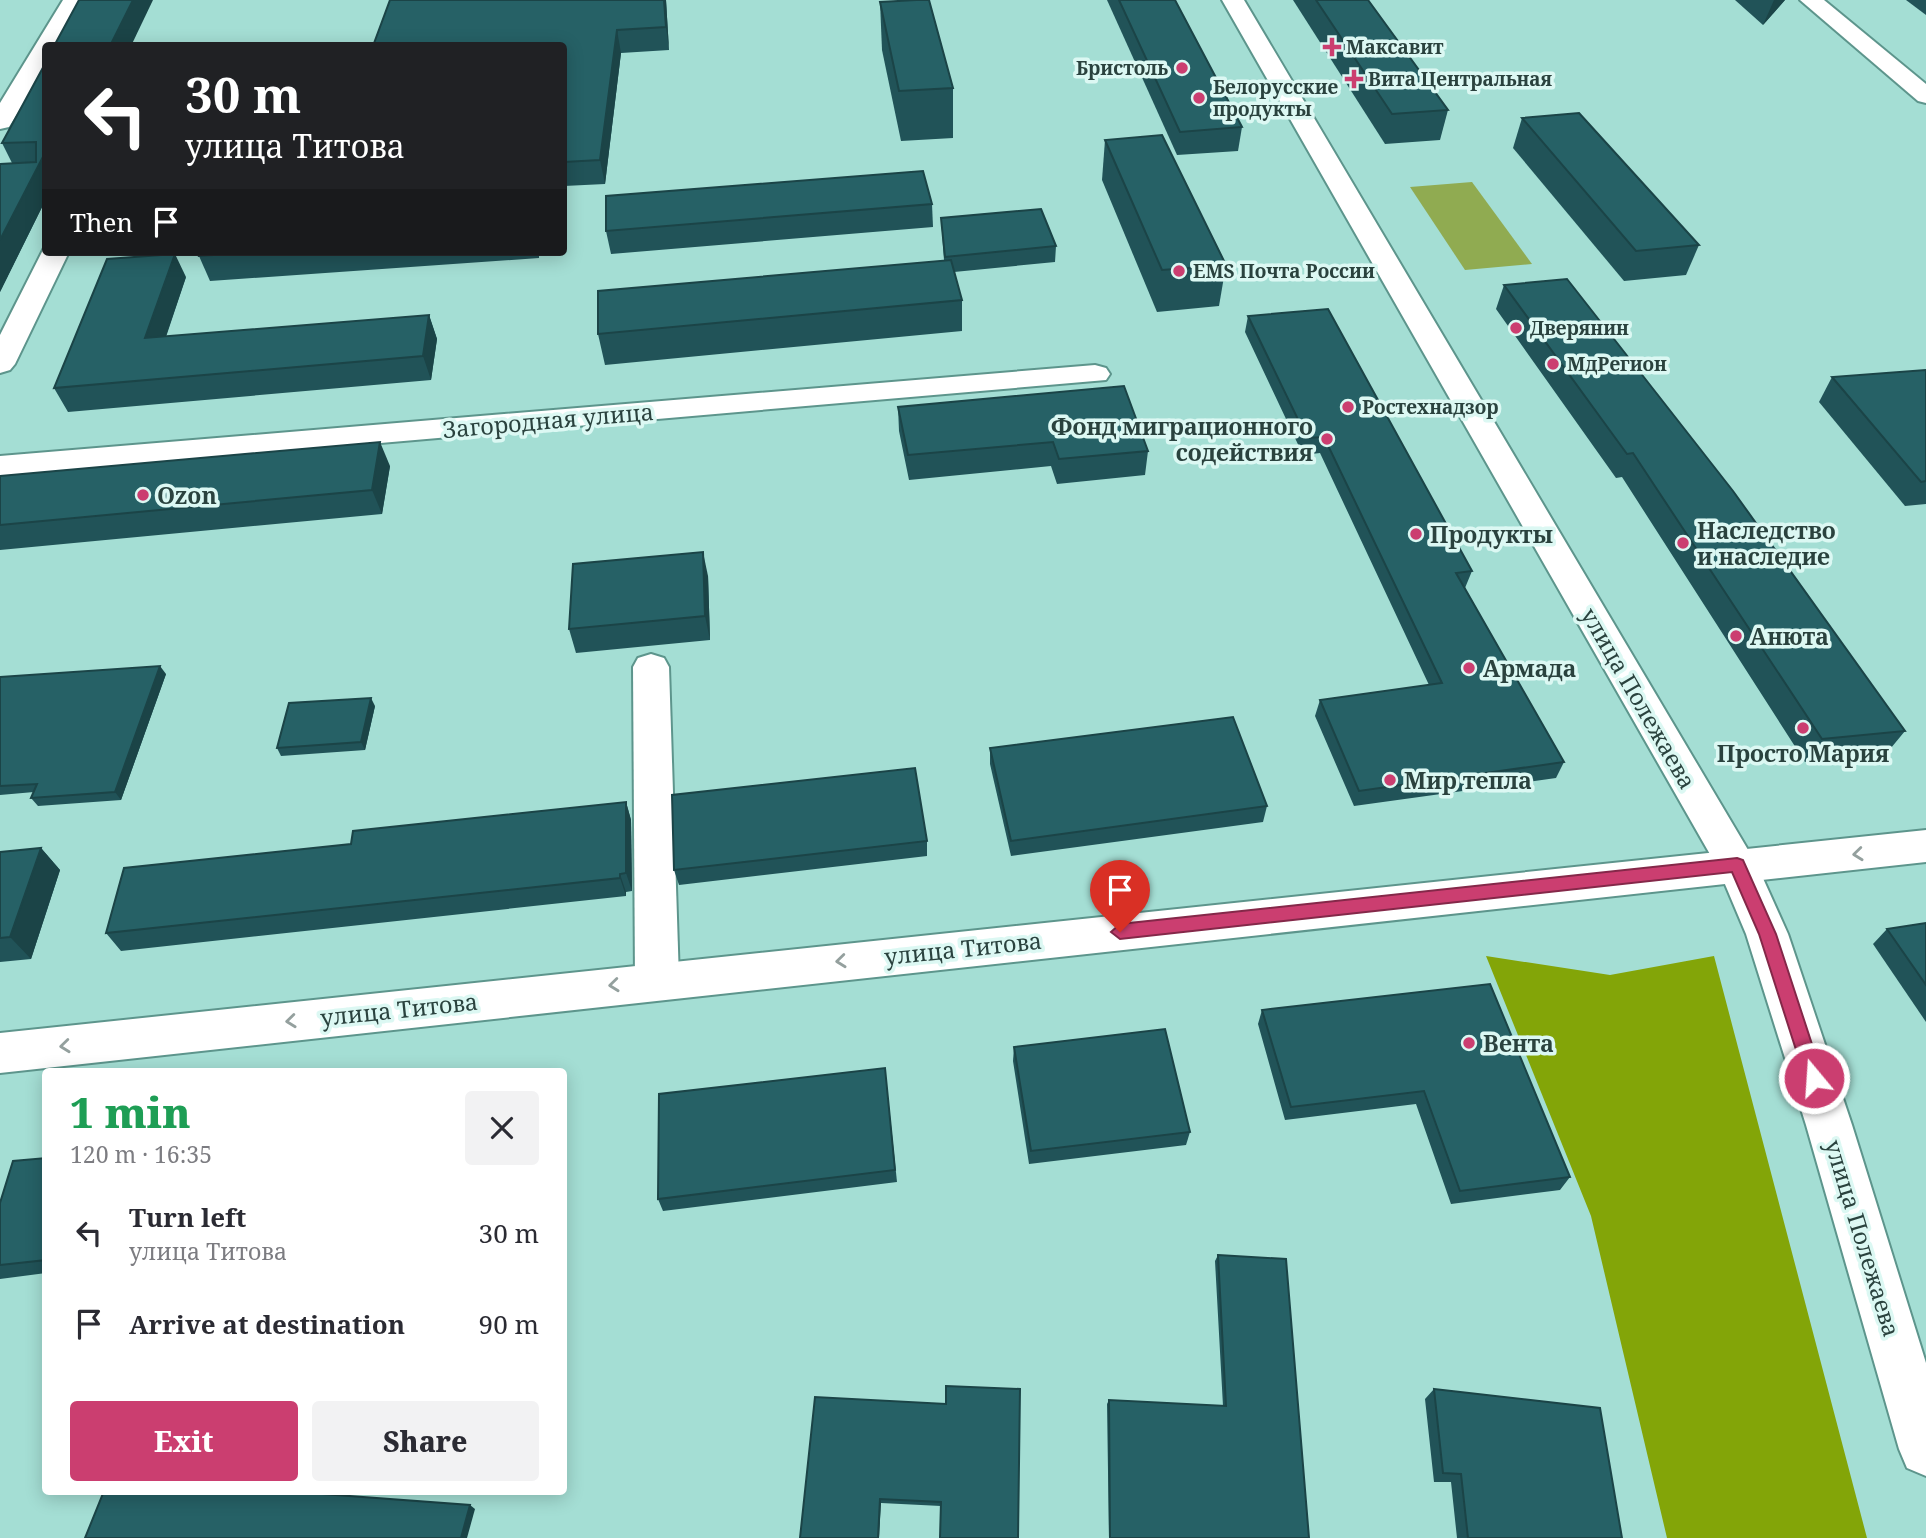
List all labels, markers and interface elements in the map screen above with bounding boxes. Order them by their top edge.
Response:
place label: Максавит [1346,34,1444,60]
marker: Максавит [1324,39,1340,55]
place label: Бристоль [1076,55,1168,81]
marker: Бристоль [1174,60,1190,76]
text: 30 m [185,61,301,127]
place label: Вита Центральная [1368,66,1553,92]
icon: left [70,70,161,161]
marker: Вита Центральная [1346,71,1362,87]
place label: Белорусские продукты [1213,74,1339,122]
marker: Белорусские продукты [1191,90,1207,106]
text: улица Титова [185,124,405,167]
icon: arrive [147,203,185,241]
text: Then [70,204,133,240]
place label: EMS Почта России [1193,258,1375,284]
marker: EMS Почта России [1171,263,1187,279]
place label: Дверянин [1530,315,1629,341]
marker: Дверянин [1508,320,1524,336]
place label: МдРегион [1567,351,1667,377]
marker: МдРегион [1545,356,1561,372]
place label: Ростехнадзор [1362,394,1499,420]
street label: Загородная улица [441,395,655,445]
marker: Ростехнадзор [1340,399,1356,415]
place label: Фонд миграционного содействия [1051,410,1313,468]
marker: Фонд миграционного содействия [1319,431,1335,447]
place label: Ozon [157,479,217,511]
marker: Ozon [135,487,151,503]
place label: Наследство и наследие [1697,514,1836,572]
place label: Продукты [1430,518,1553,550]
marker: Продукты [1408,526,1424,542]
marker: Наследство и наследие [1675,535,1691,551]
street label: улица Полежаева [1574,601,1704,795]
place label: Анюта [1750,620,1829,652]
marker: Анюта [1728,628,1744,644]
place label: Армада [1483,652,1576,684]
marker: Армада [1461,660,1477,676]
marker: Просто Мария [1795,720,1811,736]
place label: Просто Мария [1717,737,1889,769]
place label: Мир тепла [1404,764,1532,796]
marker: Мир тепла [1382,772,1398,788]
one-way arrow [1852,846,1864,861]
pin [1090,860,1150,932]
icon: arrive [1101,871,1139,909]
street label: улица Титова [883,924,1043,972]
one-way arrow [835,953,846,968]
one-way arrow [609,977,620,992]
street label: улица Титова [319,985,479,1033]
one-way arrow [285,1013,296,1028]
place label: Вента [1483,1027,1554,1059]
marker: Вента [1461,1035,1477,1051]
one-way arrow [59,1038,70,1053]
position arrow [1777,1041,1851,1115]
text: 1 min [70,1083,191,1140]
button: close [465,1091,539,1165]
street label: улица Полежаева [1818,1136,1908,1340]
text: 120 m · 16:35 [70,1138,212,1170]
text: Turn left [129,1199,246,1235]
icon: left [70,1214,108,1252]
text: 30 m [479,1215,539,1251]
text: улица Титова [129,1235,287,1267]
icon: arrive [70,1305,108,1343]
text: Arrive at destination [129,1306,405,1342]
text: 90 m [479,1306,539,1342]
button: Exit [70,1401,298,1481]
button: Share [312,1401,539,1481]

